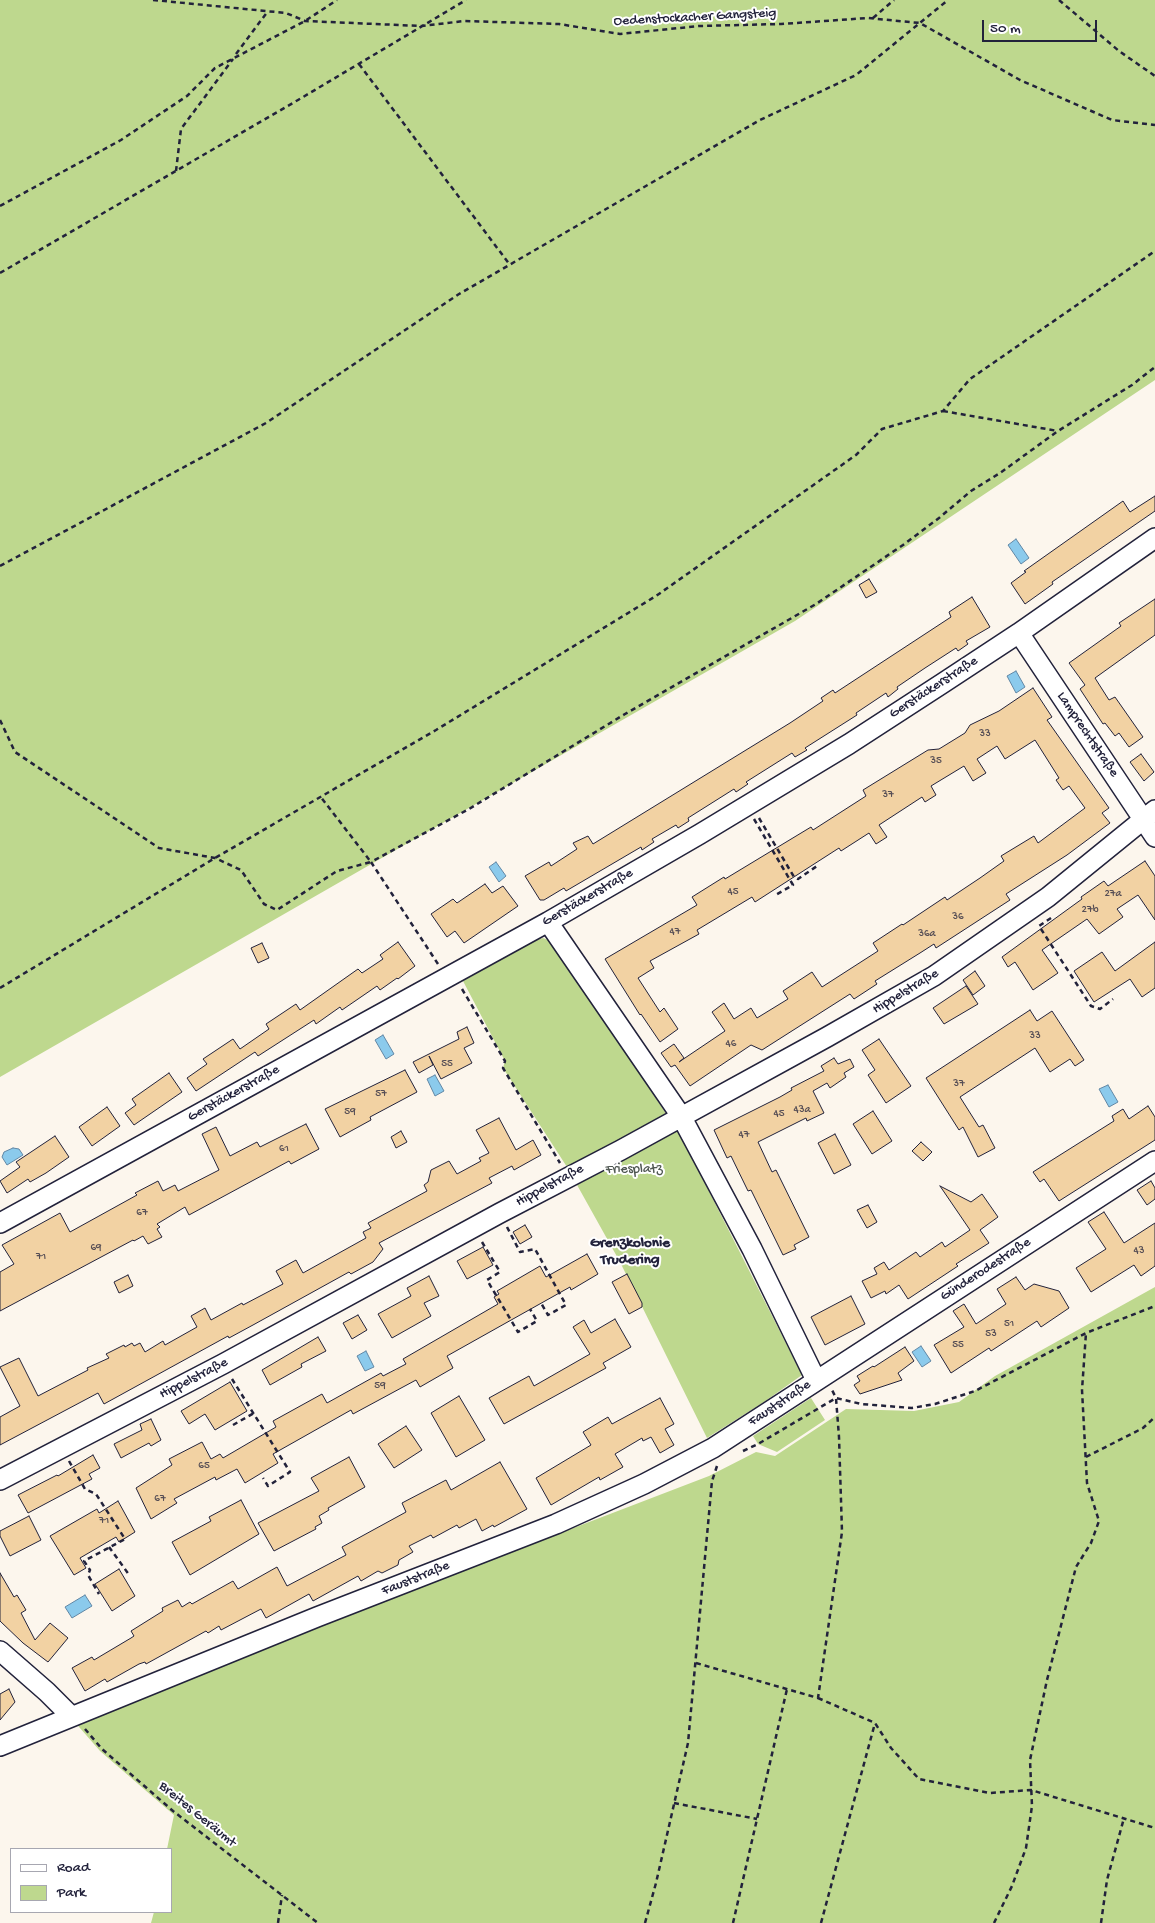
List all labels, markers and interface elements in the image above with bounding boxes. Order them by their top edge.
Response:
street label: Oedenstockacher Gangsteig [613,5,777,31]
scale bar [985,10,1100,42]
text: 50 m [990,20,1021,38]
street label: Gerstäckerstraße [887,653,981,723]
street label: Lamprechtstraße [1052,689,1122,781]
house number: 33 [979,727,991,741]
house number: 35 [930,754,942,768]
house number: 37 [882,788,894,802]
street label: Gerstäckerstraße [540,865,636,931]
house number: 45 [728,885,738,899]
house number: 27a [1104,887,1122,901]
house number: 27b [1082,903,1098,917]
house number: 36 [952,910,964,924]
house number: 47 [670,925,680,939]
house number: 36a [918,927,936,941]
street label: Hippelstraße [870,966,942,1018]
house number: 33 [1029,1029,1041,1043]
house number: 46 [726,1037,736,1051]
house number: 55 [441,1057,453,1071]
street label: Gerstäckerstraße [185,1062,283,1126]
house number: 37 [953,1077,965,1091]
house number: 57 [375,1087,387,1101]
house number: 43a [793,1103,811,1117]
house number: 59 [344,1105,356,1119]
house number: 45 [774,1107,784,1121]
house number: 47 [739,1128,749,1142]
house number: 61 [279,1142,289,1156]
street label: Hippelstraße [513,1161,587,1211]
park label: Friesplatz [605,1162,663,1178]
house number: 67 [136,1206,148,1220]
district label: Grenzkolonie Trudering [590,1235,670,1270]
street label: Günderodestraße [938,1235,1034,1305]
house number: 69 [90,1241,102,1255]
house number: 43 [1134,1244,1144,1258]
house number: 71 [36,1250,46,1264]
house number: 51 [1004,1317,1014,1331]
house number: 53 [985,1327,997,1341]
house number: 55 [952,1338,964,1352]
street label: Hippelstraße [157,1355,231,1403]
street label: Fauststraße [746,1377,814,1431]
house number: 59 [374,1379,386,1393]
house number: 65 [198,1459,210,1473]
house number: 67 [154,1492,166,1506]
house number: 71 [99,1514,109,1528]
street label: Fauststraße [380,1558,452,1600]
street label: Breites Geräumt [155,1779,239,1851]
legend [10,1848,172,1913]
text: Road [57,1859,90,1877]
text: Park [57,1884,86,1902]

